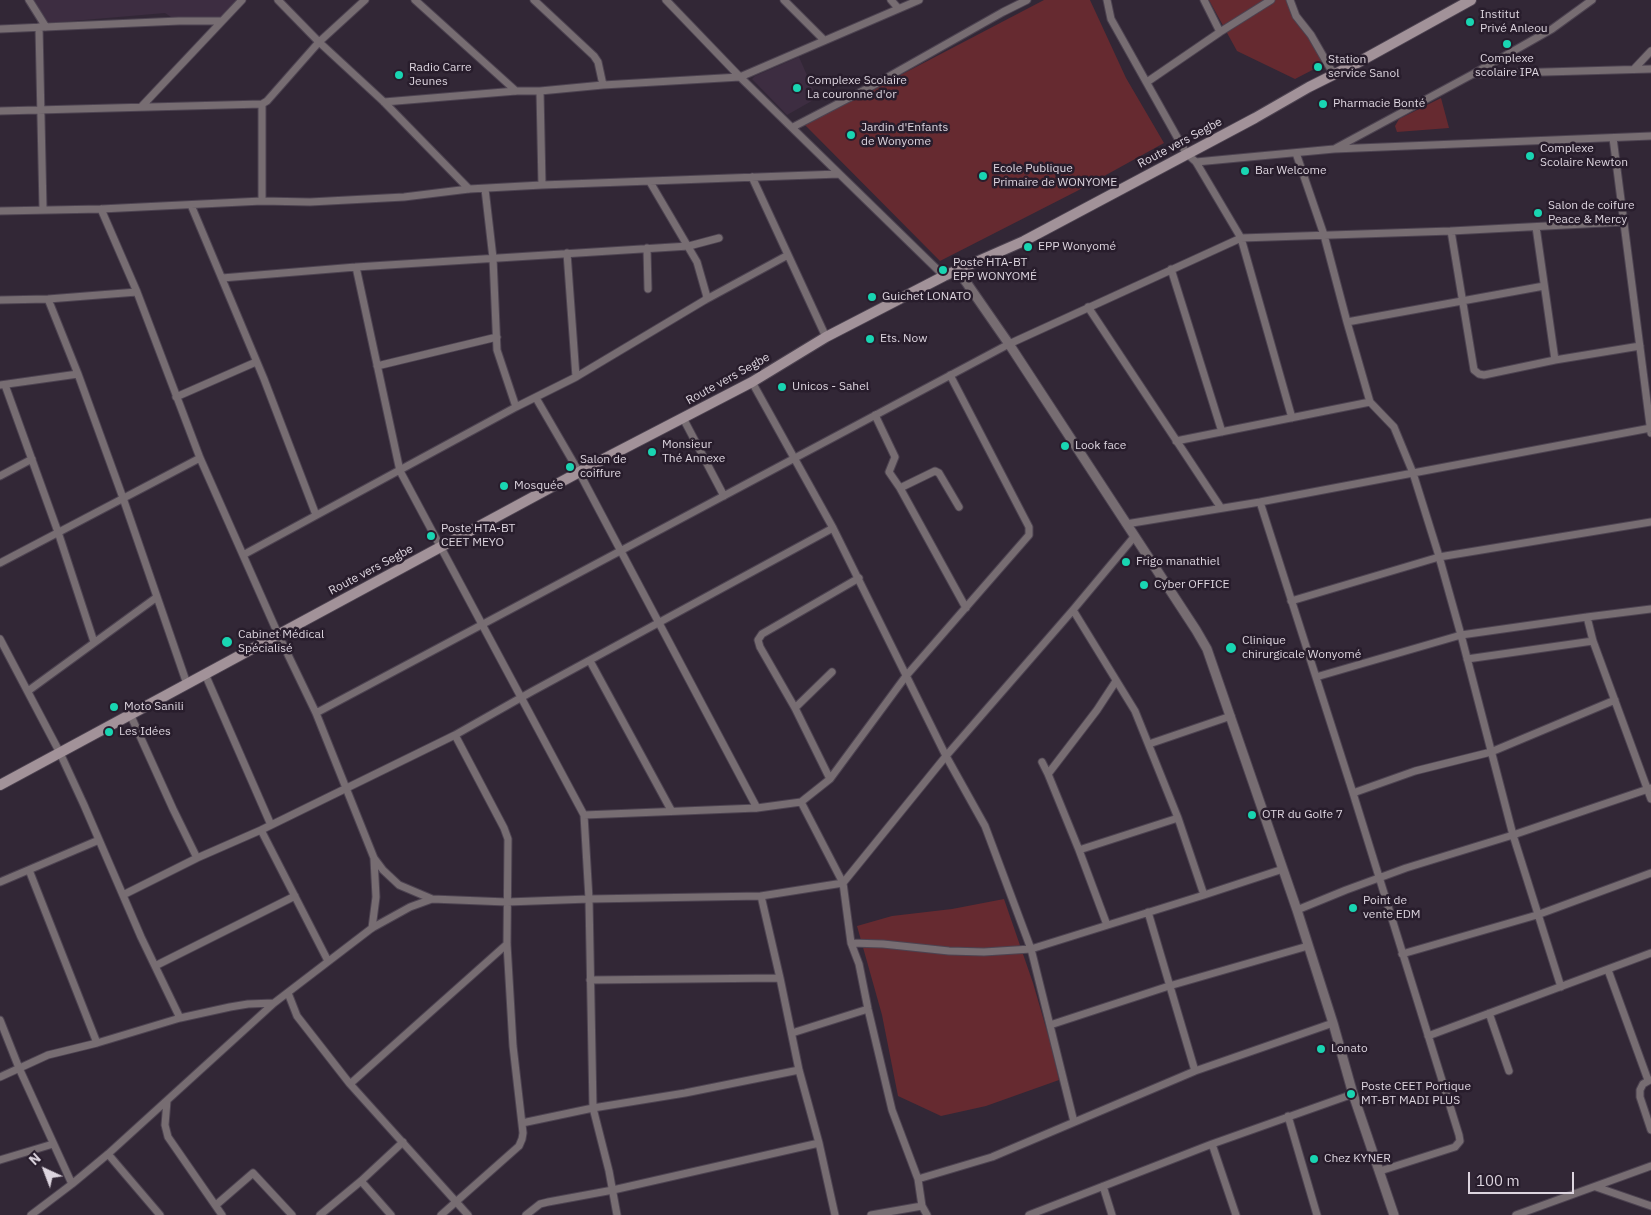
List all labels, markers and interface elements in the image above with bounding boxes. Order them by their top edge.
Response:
place label: Institut Privé Anleou [1480,8,1548,36]
marker: Institut Privé Anleou [1464,16,1476,28]
marker: Complexe scolaire IPA [1501,38,1513,50]
place label: Complexe scolaire IPA [1475,52,1539,80]
place label: Station service Sanol [1328,53,1399,81]
place label: Radio Carre Jeunes [409,61,472,89]
marker: Station service Sanol [1312,61,1324,73]
marker: Radio Carre Jeunes [393,69,405,81]
place label: Complexe Scolaire La couronne d'or [807,74,907,102]
marker: Complexe Scolaire La couronne d'or [791,82,803,94]
place label: Pharmacie Bonté [1333,97,1425,111]
marker: Pharmacie Bonté [1317,98,1329,110]
street label: Route vers Segbe [1135,115,1225,171]
place label: Jardin d'Enfants de Wonyome [861,121,948,149]
marker: Jardin d'Enfants de Wonyome [845,129,857,141]
place label: Complexe Scolaire Newton [1540,142,1628,170]
marker: Complexe Scolaire Newton [1524,150,1536,162]
place label: Ecole Publique Primaire de WONYOME [993,162,1117,190]
place label: Bar Welcome [1255,164,1327,178]
marker: Bar Welcome [1239,165,1251,177]
marker: Ecole Publique Primaire de WONYOME [977,170,989,182]
place label: Salon de coifure Peace & Mercy [1548,199,1635,227]
marker: Salon de coifure Peace & Mercy [1532,207,1544,219]
place label: EPP Wonyomé [1038,240,1116,254]
marker: EPP Wonyomé [1022,241,1034,253]
place label: Poste HTA-BT EPP WONYOMÉ [953,256,1037,284]
marker: Poste HTA-BT EPP WONYOMÉ [937,264,949,276]
place label: Guichet LONATO [882,290,971,304]
marker: Guichet LONATO [866,291,878,303]
place label: Ets. Now [880,332,927,346]
marker: Ets. Now [864,333,876,345]
street label: Route vers Segbe [684,350,772,408]
place label: Unicos - Sahel [792,380,869,394]
marker: Unicos - Sahel [776,381,788,393]
place label: Monsieur Thé Annexe [662,438,725,466]
place label: Look face [1075,439,1126,453]
marker: Look face [1059,440,1071,452]
marker: Monsieur Thé Annexe [646,446,658,458]
place label: Salon de coiffure [580,453,627,481]
marker: Salon de coiffure [564,461,576,473]
place label: Mosquée [514,479,563,493]
marker: Mosquée [498,480,510,492]
place label: Poste HTA-BT CEET MEYO [441,522,515,550]
marker: Poste HTA-BT CEET MEYO [425,530,437,542]
street label: Route vers Segbe [326,542,416,598]
place label: Frigo manathiel [1136,555,1220,569]
marker: Frigo manathiel [1120,556,1132,568]
place label: Cyber OFFICE [1154,578,1229,592]
marker: Cyber OFFICE [1138,579,1150,591]
place label: Cabinet Médical Spécialisé [238,628,324,656]
place label: Clinique chirurgicale Wonyomé [1242,634,1361,662]
marker: Cabinet Médical Spécialisé [220,635,234,649]
marker: Clinique chirurgicale Wonyomé [1224,641,1238,655]
place label: Moto Sanili [124,700,184,714]
marker: Moto Sanili [108,701,120,713]
place label: Les Idées [119,725,171,739]
marker: Les Idées [103,726,115,738]
place label: OTR du Golfe 7 [1262,808,1343,822]
marker: OTR du Golfe 7 [1246,809,1258,821]
place label: Point de vente EDM [1363,894,1421,922]
marker: Point de vente EDM [1347,902,1359,914]
place label: Lonato [1331,1042,1368,1056]
marker: Lonato [1315,1043,1327,1055]
place label: Poste CEET Portique MT-BT MADI PLUS [1361,1080,1471,1108]
marker: Poste CEET Portique MT-BT MADI PLUS [1345,1088,1357,1100]
north arrow [20,1145,70,1195]
text: N [25,1149,45,1169]
place label: Chez KYNER [1324,1152,1391,1166]
marker: Chez KYNER [1308,1153,1320,1165]
scale bar [1471,1162,1577,1194]
text: 100 m [1476,1171,1520,1190]

